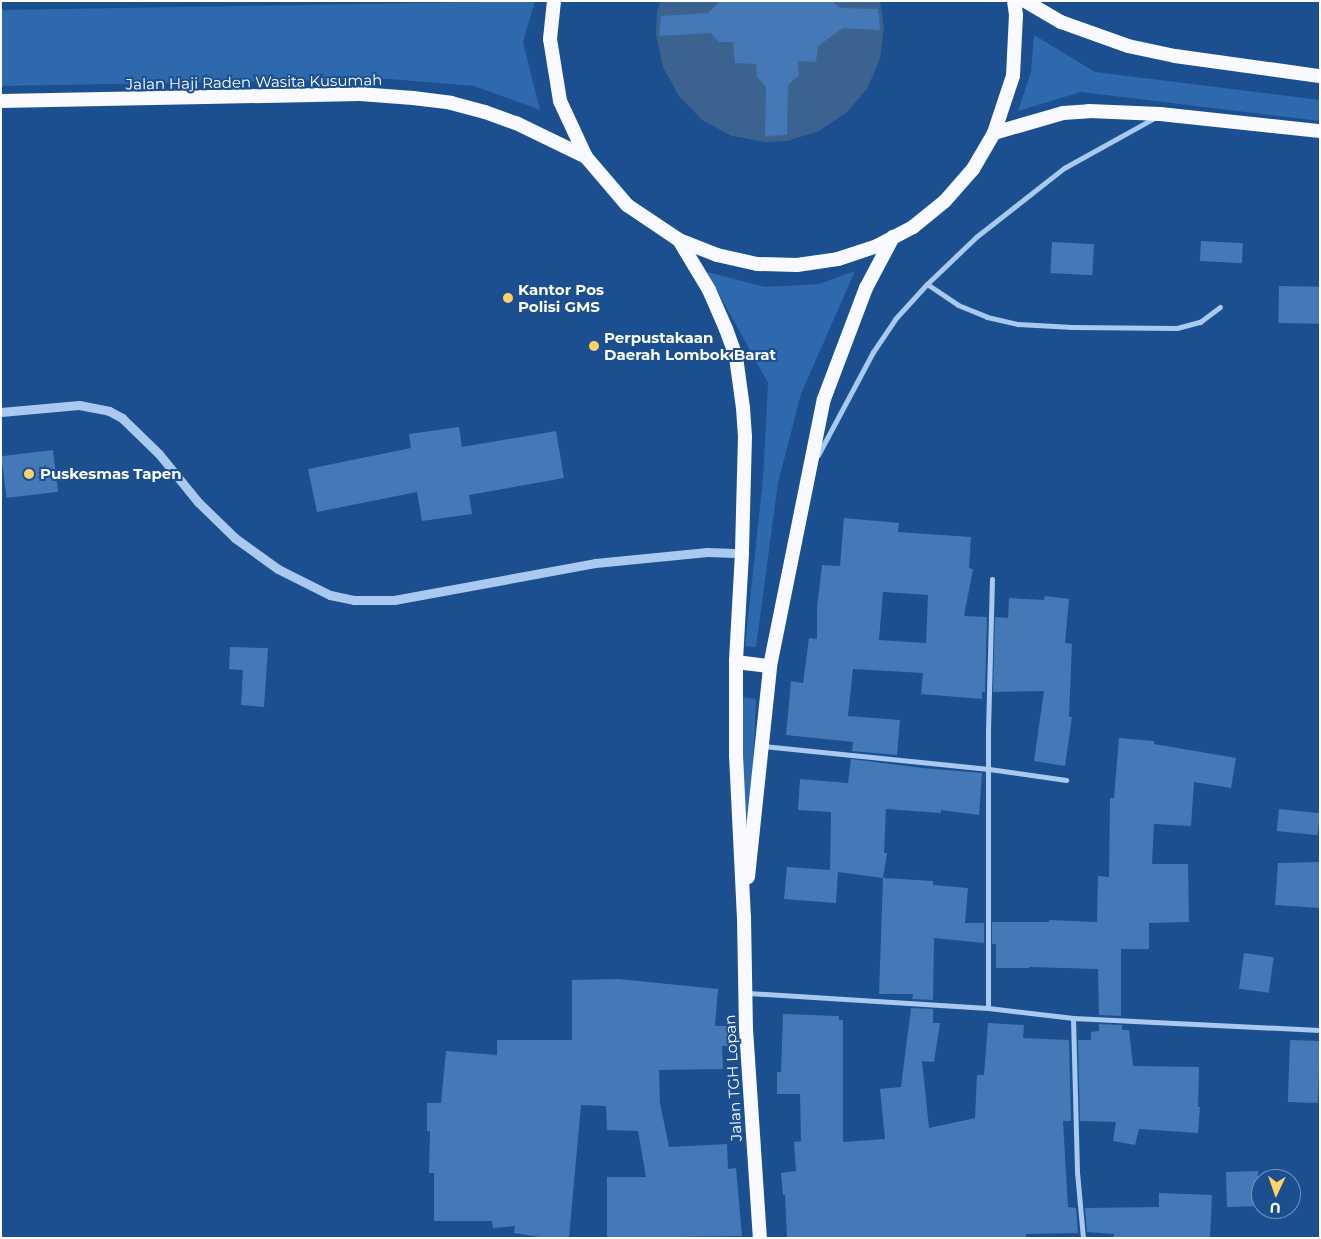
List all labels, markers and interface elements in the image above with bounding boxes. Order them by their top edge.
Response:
street label: Jalan Haji Raden Wasita Kusumah [126,71,382,93]
place label: Kantor Pos Polisi GMS [518,280,604,315]
marker: Kantor Pos Polisi GMS [502,292,514,304]
place label: Perpustakaan Daerah Lombok Barat [604,328,776,363]
marker: Perpustakaan Daerah Lombok Barat [588,340,600,352]
place label: Puskesmas Tapen [40,465,182,483]
marker: Puskesmas Tapen [22,467,36,481]
street label: Jalan TGH Lopan [721,1014,745,1142]
north arrow [1251,1169,1301,1219]
text: U [1269,1199,1281,1217]

